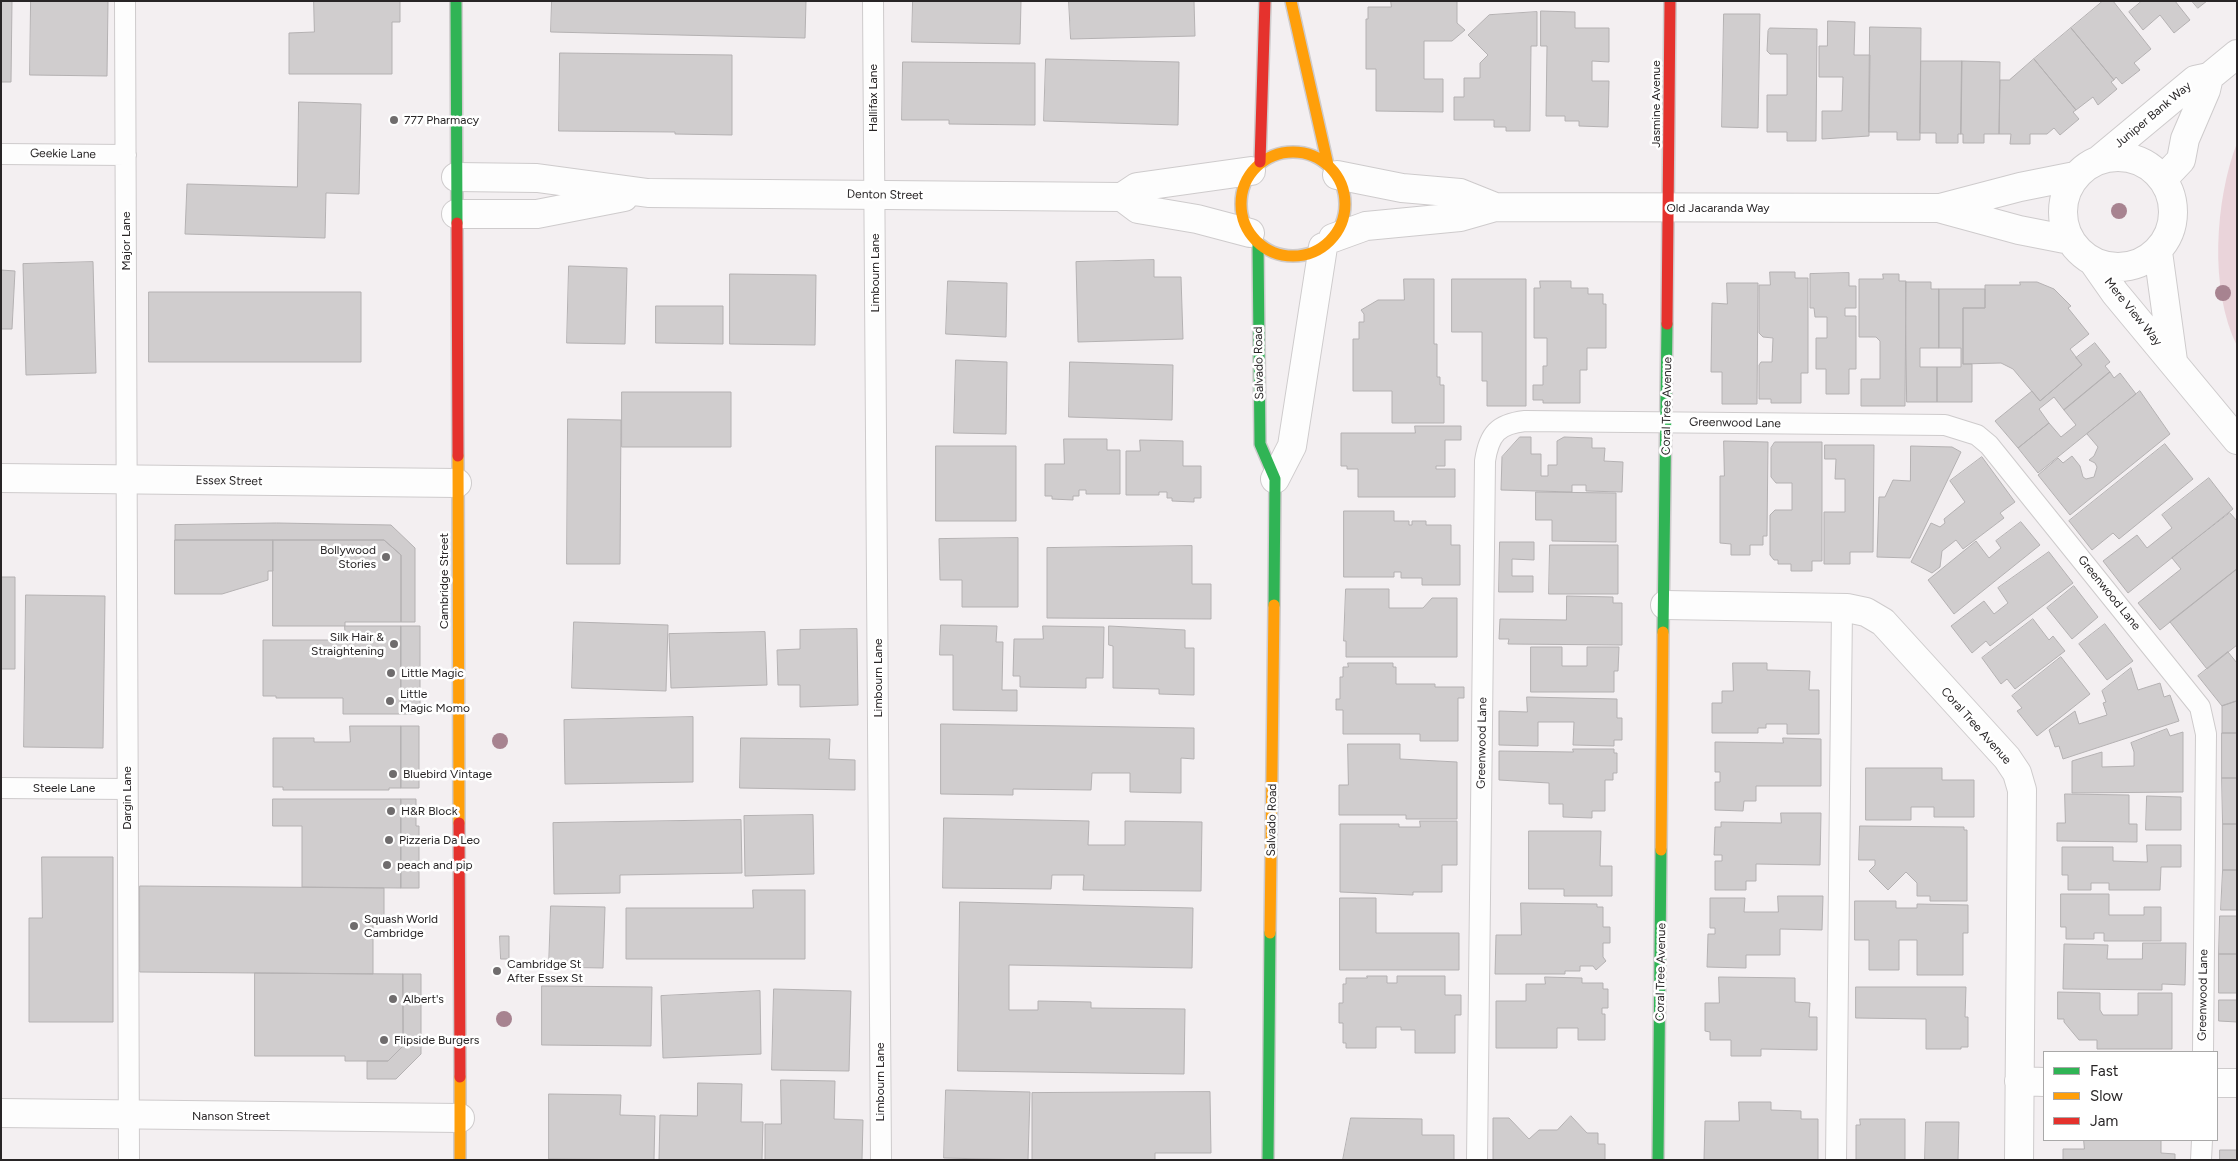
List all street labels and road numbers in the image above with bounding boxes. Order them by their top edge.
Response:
street label: Jasmine Avenue [1649,60,1663,148]
street label: Hallifax Lane [866,64,880,132]
street label: Juniper Bank Way [2112,79,2194,151]
street label: Geekie Lane [30,146,96,162]
street label: Denton Street [847,187,923,203]
street label: Old Jacaranda Way [1666,201,1770,215]
street label: Major Lane [119,211,133,271]
street label: Limbourn Lane [868,233,882,313]
street label: Mere View Way [2101,275,2165,349]
street label: Salvado Road [1251,326,1267,400]
street label: Coral Tree Avenue [1659,357,1675,455]
street label: Greenwood Lane [1689,415,1781,431]
street label: Essex Street [195,473,263,489]
street label: Cambridge Street [437,533,451,629]
street label: Greenwood Lane [2075,553,2143,633]
street label: Limbourn Lane [871,638,885,718]
street label: Coral Tree Avenue [1938,685,2014,767]
street label: Greenwood Lane [1474,697,1490,789]
street label: Dargin Lane [120,766,134,830]
street label: Steele Lane [33,781,95,795]
street label: Salvado Road [1264,783,1280,857]
street label: Coral Tree Avenue [1653,923,1669,1021]
street label: Greenwood Lane [2195,949,2211,1041]
street label: Limbourn Lane [873,1042,887,1122]
street label: Nanson Street [192,1109,270,1123]

